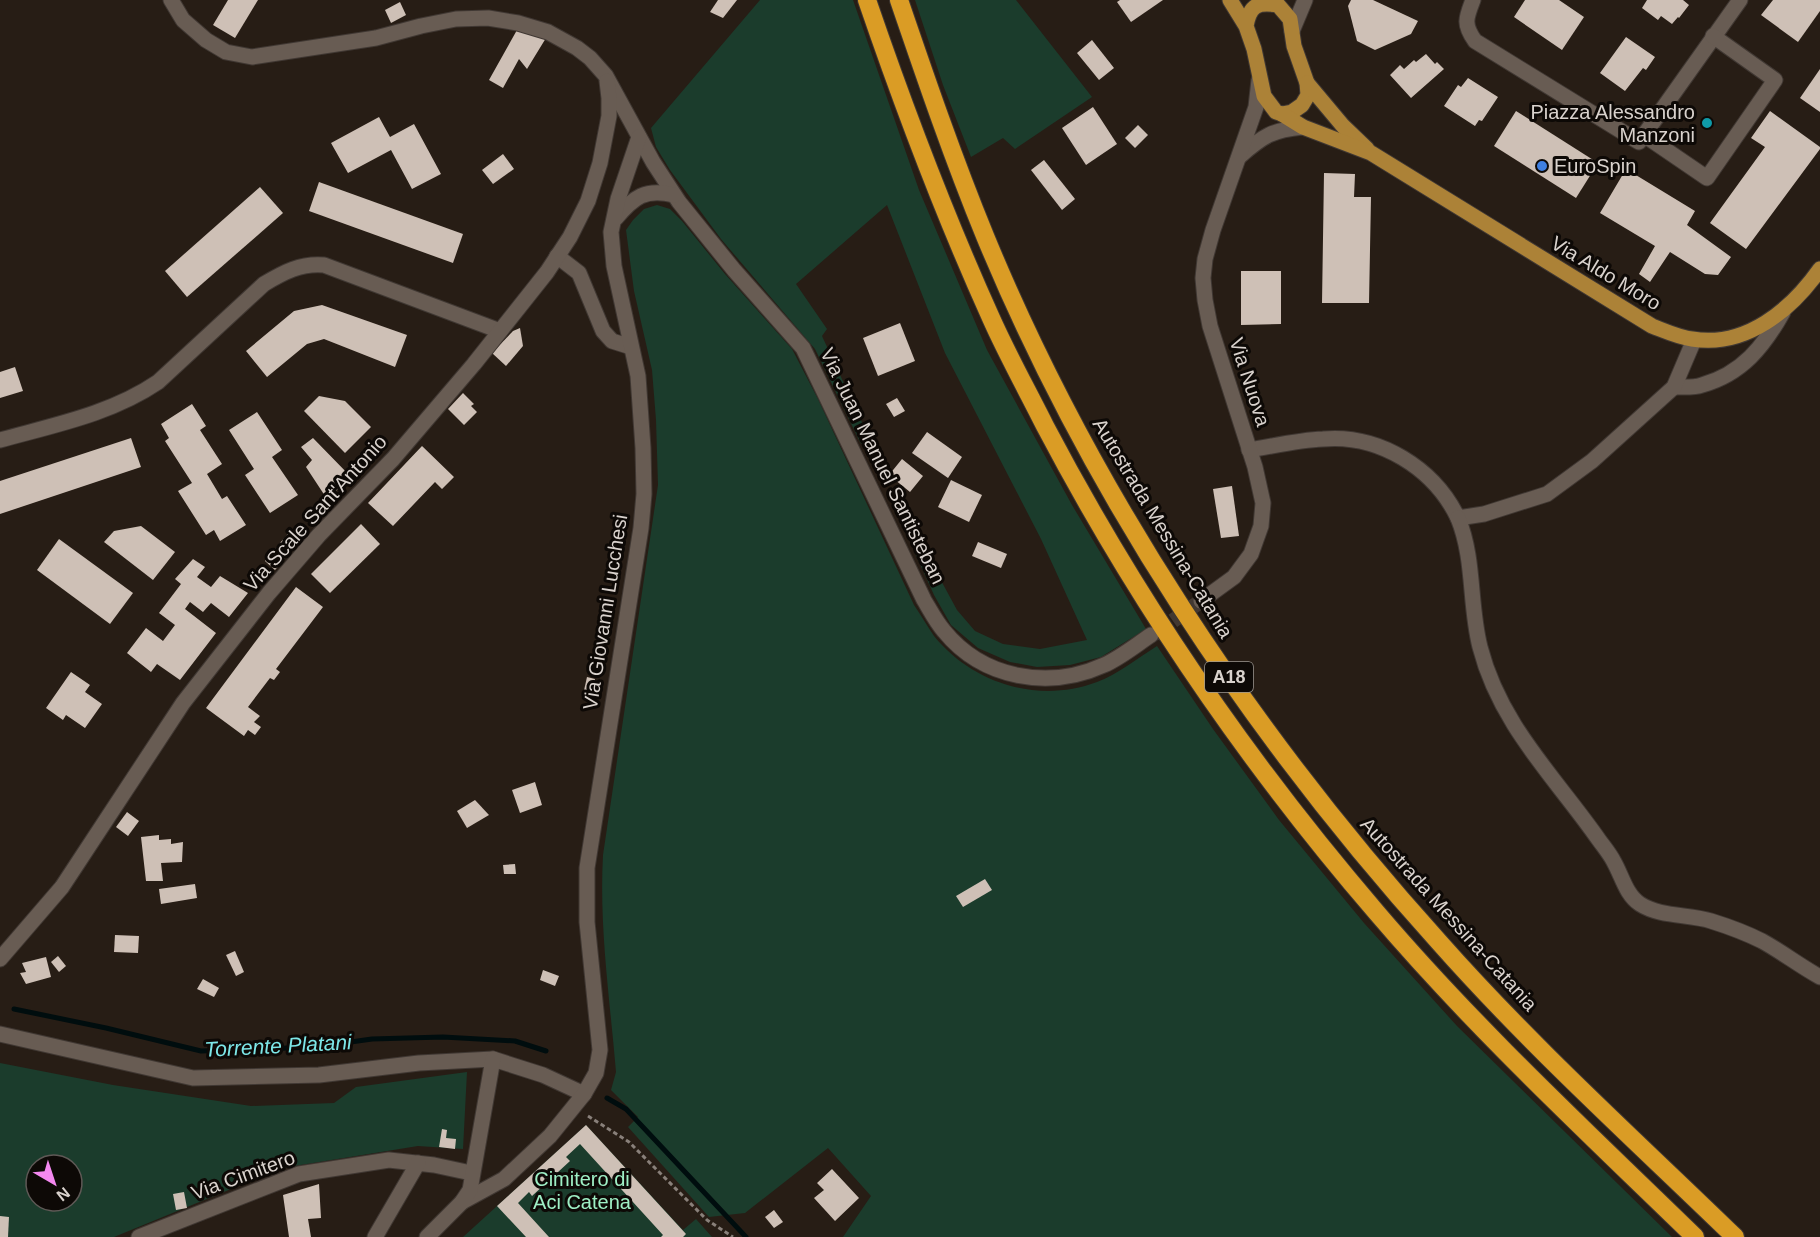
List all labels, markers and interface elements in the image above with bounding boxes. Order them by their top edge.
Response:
place label: Piazza Alessandro Manzoni [1530,101,1695,146]
marker: Piazza Alessandro Manzoni [1700,116,1714,130]
place label: EuroSpin [1554,155,1636,177]
marker: EuroSpin [1535,159,1549,173]
street label: Via Aldo Moro [1547,232,1665,314]
street label: Via Nuova [1225,335,1275,430]
street label: Via Juan Manuel Santisteban [816,344,950,588]
street label: Autostrada Messina-Catania [1089,414,1238,643]
street label: Via Scale Sant'Antonio [239,430,391,596]
street label: Via Giovanni Lucchesi [579,513,631,711]
road number: A18 [1205,662,1253,692]
street label: Autostrada Messina-Catania [1356,813,1542,1016]
water label: Torrente Platani [204,1030,354,1061]
street label: Via Cimitero [188,1146,298,1204]
north arrow [24,1153,84,1213]
park label: Cimitero di Aci Catena [533,1168,632,1213]
text: N [53,1184,73,1205]

